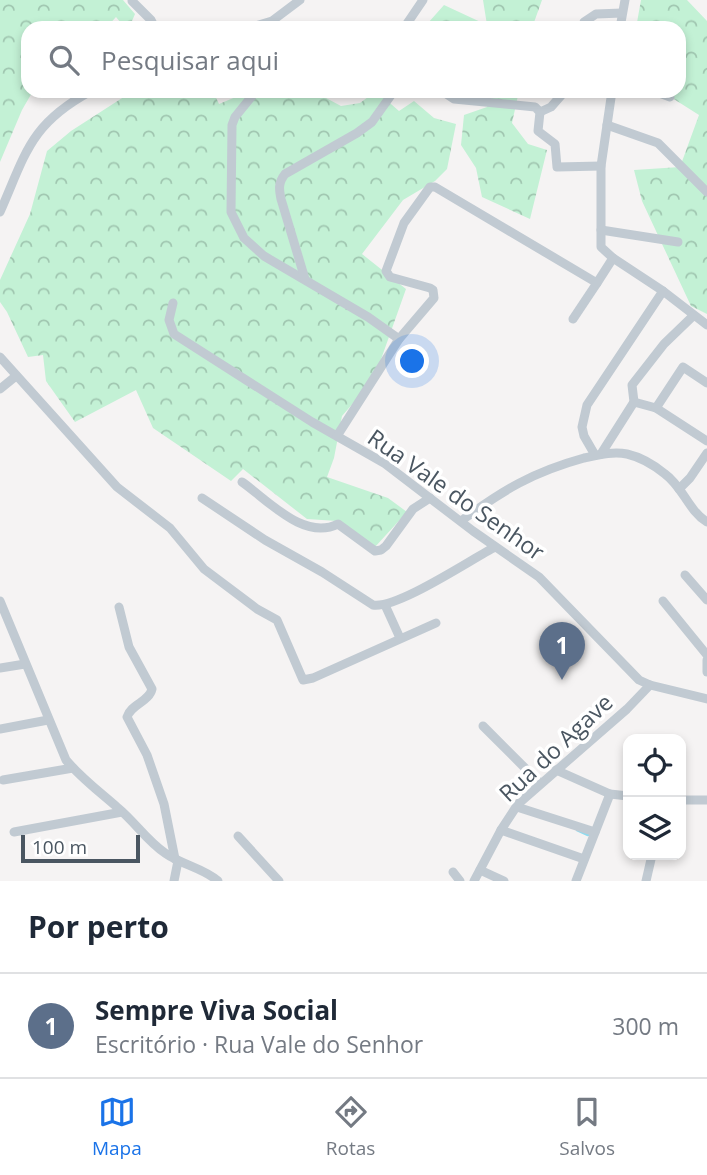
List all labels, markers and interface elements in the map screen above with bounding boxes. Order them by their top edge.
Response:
search box [21,21,686,98]
icon: search [45,41,83,79]
text: Pesquisar aqui [101,42,279,78]
your location [395,344,429,378]
street label: Rua Vale do Senhor [362,421,552,568]
pin: 1 [539,622,585,680]
street label: Rua do Agave [491,686,619,808]
map controls [623,734,686,860]
button: locate [623,734,686,797]
button: layers [623,797,686,860]
scale bar [21,832,140,864]
text: 100 m [32,834,87,860]
text: Por perto [28,906,169,947]
text: Sempre Viva Social [95,992,338,1028]
text: 1 [44,1010,58,1042]
text: 300 m [612,1010,679,1042]
text: Escritório · Rua Vale do Senhor [95,1028,423,1060]
tab: Mapa [92,1093,142,1161]
tab: Rotas [326,1093,375,1161]
tab: Salvos [559,1093,615,1161]

